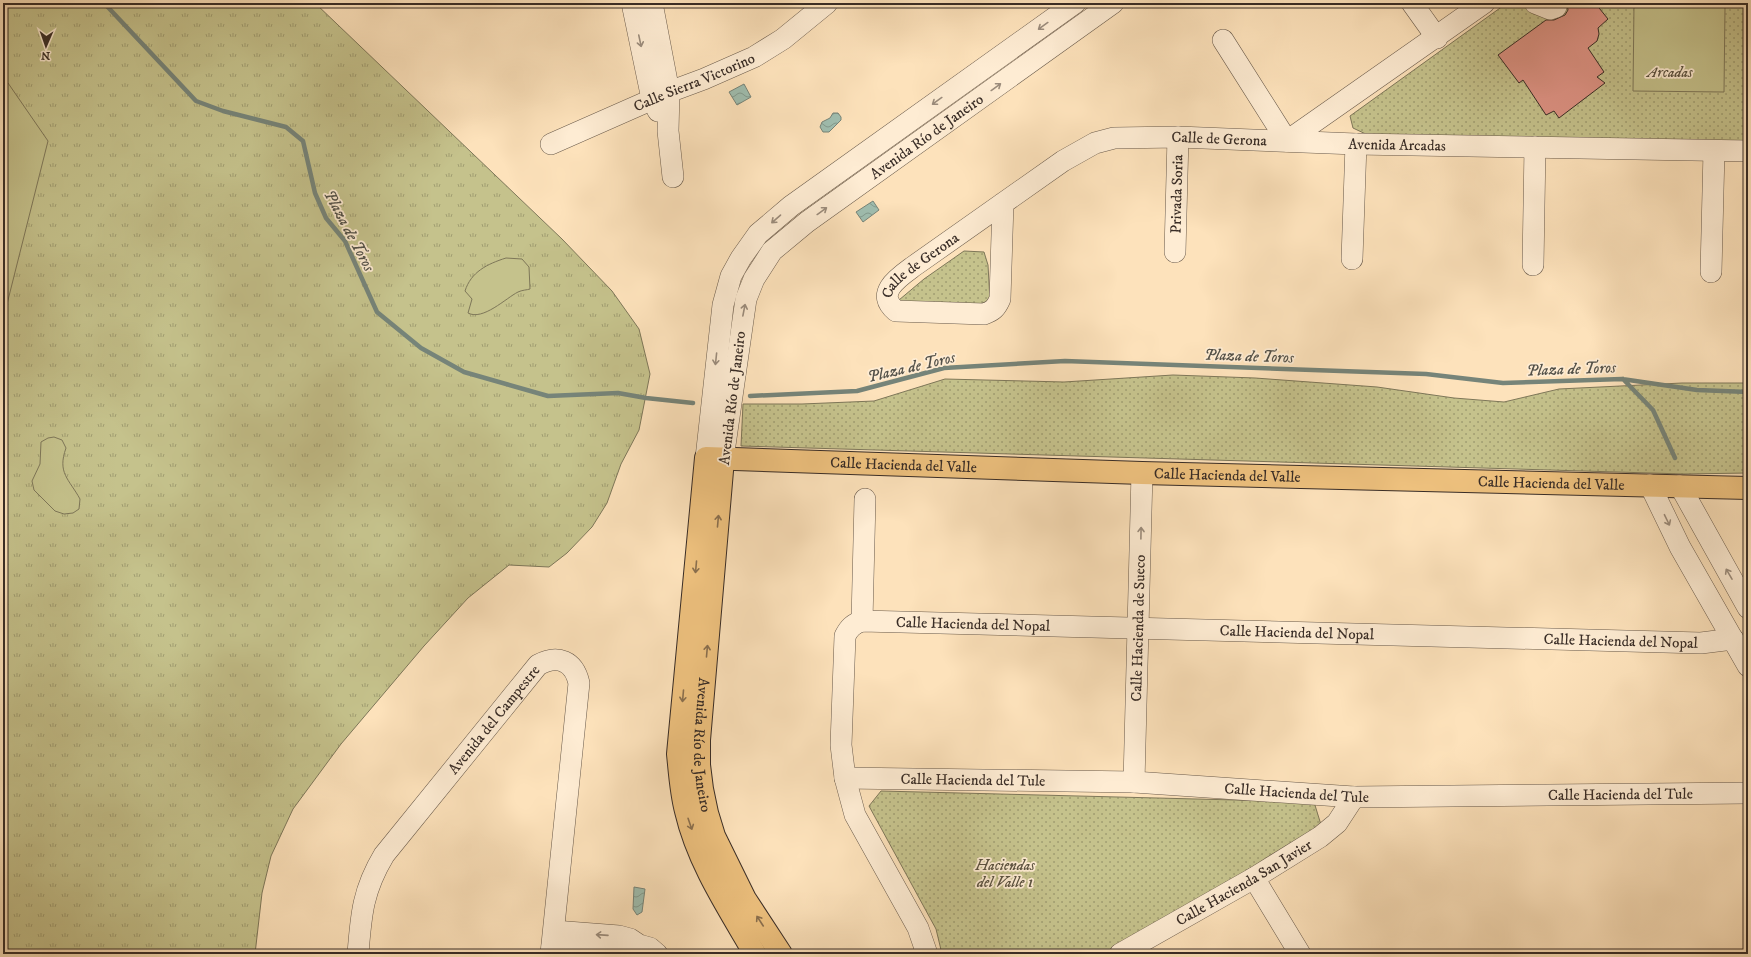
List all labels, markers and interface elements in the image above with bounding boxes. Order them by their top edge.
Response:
one-way arrow [1038,22,1049,30]
north arrow [26,26,66,66]
one-way arrow [636,34,644,47]
text: N [41,48,50,62]
street label: Calle Sierra Victorino [631,49,758,116]
park label: Arcadas [1645,63,1693,82]
one-way arrow [990,83,1001,91]
street label: Avenida Río de Janeiro [866,90,987,184]
one-way arrow [932,97,943,105]
street label: Calle de Gerona [1171,128,1268,151]
street label: Avenida Arcadas [1348,135,1446,156]
street label: Privada Soria [1166,154,1188,234]
water label: Plaza de Toros [319,186,380,276]
one-way arrow [816,207,827,215]
one-way arrow [771,214,781,224]
street label: Calle de Gerona [878,228,963,300]
one-way arrow [740,304,748,317]
street label: Avenida Río de Janeiro [715,330,750,466]
water label: Plaza de Toros [1204,344,1295,368]
water label: Plaza de Toros [865,347,958,387]
one-way arrow [712,352,720,365]
water label: Plaza de Toros [1526,357,1617,381]
street label: Calle Hacienda del Valle [830,453,977,477]
street label: Calle Hacienda del Valle [1154,464,1301,487]
street label: Calle Hacienda del Valle [1478,472,1625,495]
one-way arrow [1664,514,1671,526]
one-way arrow [714,515,722,528]
one-way arrow [1137,527,1145,540]
street label: Calle Hacienda de Sueco [1127,554,1150,702]
one-way arrow [692,560,699,573]
one-way arrow [1724,568,1732,580]
street label: Calle Hacienda del Nopal [896,613,1051,636]
street label: Calle Hacienda del Nopal [1219,621,1375,644]
street label: Calle Hacienda del Nopal [1543,630,1699,653]
one-way arrow [704,645,711,658]
street label: Avenida del Campestre [444,661,544,778]
street label: Avenida Río de Janeiro [689,677,716,814]
one-way arrow [679,689,687,702]
street label: Calle Hacienda del Tule [900,770,1046,791]
street label: Calle Hacienda del Tule [1224,779,1369,807]
street label: Calle Hacienda del Tule [1548,785,1693,805]
one-way arrow [687,818,694,831]
street label: Calle Hacienda San Javier [1173,835,1316,930]
park label: Haciendas del Valle 1 [974,856,1035,892]
one-way arrow [755,915,763,927]
one-way arrow [596,931,609,938]

